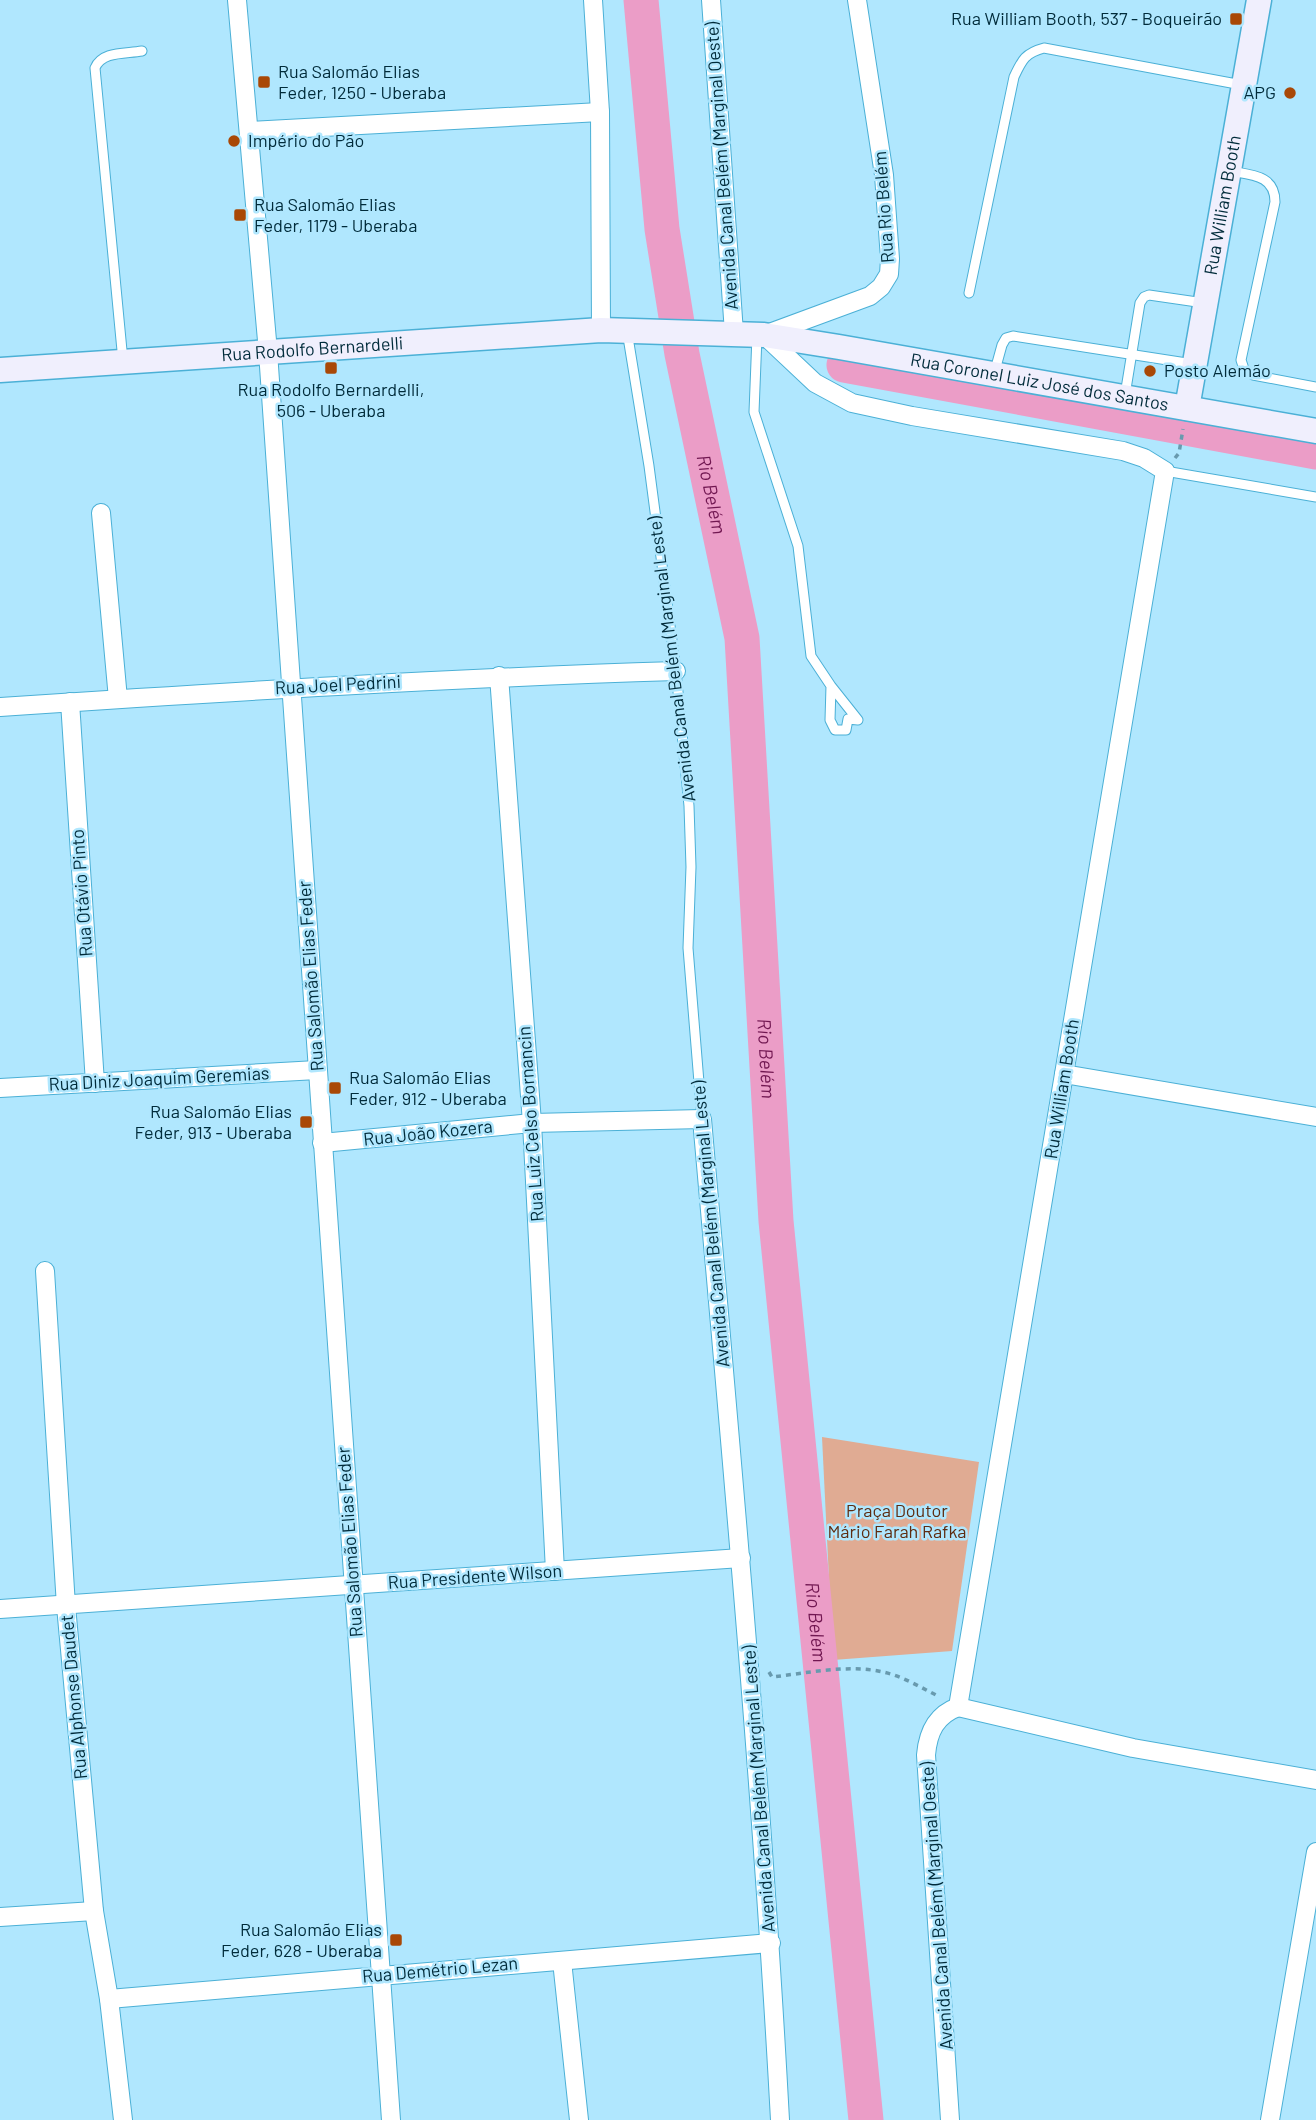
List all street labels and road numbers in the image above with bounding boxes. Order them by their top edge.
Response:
street label: Avenida Canal Belém (Marginal Oeste) [700,21,742,311]
street label: Rua William Booth [1199,133,1245,277]
street label: Rua Rio Belém [868,150,898,264]
street label: Rua Rodolfo Bernardelli [221,331,404,365]
street label: Rua Coronel Luiz José dos Santos [909,348,1171,415]
street label: Avenida Canal Belém (Marginal Leste) [643,515,699,803]
street label: Rua Joel Pedrini [274,670,402,698]
street label: Rua Otávio Pinto [66,829,96,958]
street label: Rua Salomão Elias Feder [292,880,328,1072]
street label: Rua William Booth [1039,1017,1083,1160]
street label: Rua Luiz Celso Bornancin [512,1026,548,1223]
street label: Rua Diniz Joaquim Geremias [48,1061,270,1095]
street label: Avenida Canal Belém (Marginal Leste) [686,1080,734,1368]
street label: Rua João Kozera [362,1114,494,1150]
street label: Rua Salomão Elias Feder [331,1446,367,1638]
street label: Rua Presidente Wilson [387,1559,563,1593]
street label: Rua Alphonse Daudet [55,1614,91,1780]
street label: Avenida Canal Belém (Marginal Leste) [737,1644,779,1933]
street label: Avenida Canal Belém (Marginal Oeste) [915,1761,957,2051]
street label: Rua Demétrio Lezan [361,1951,519,1987]

